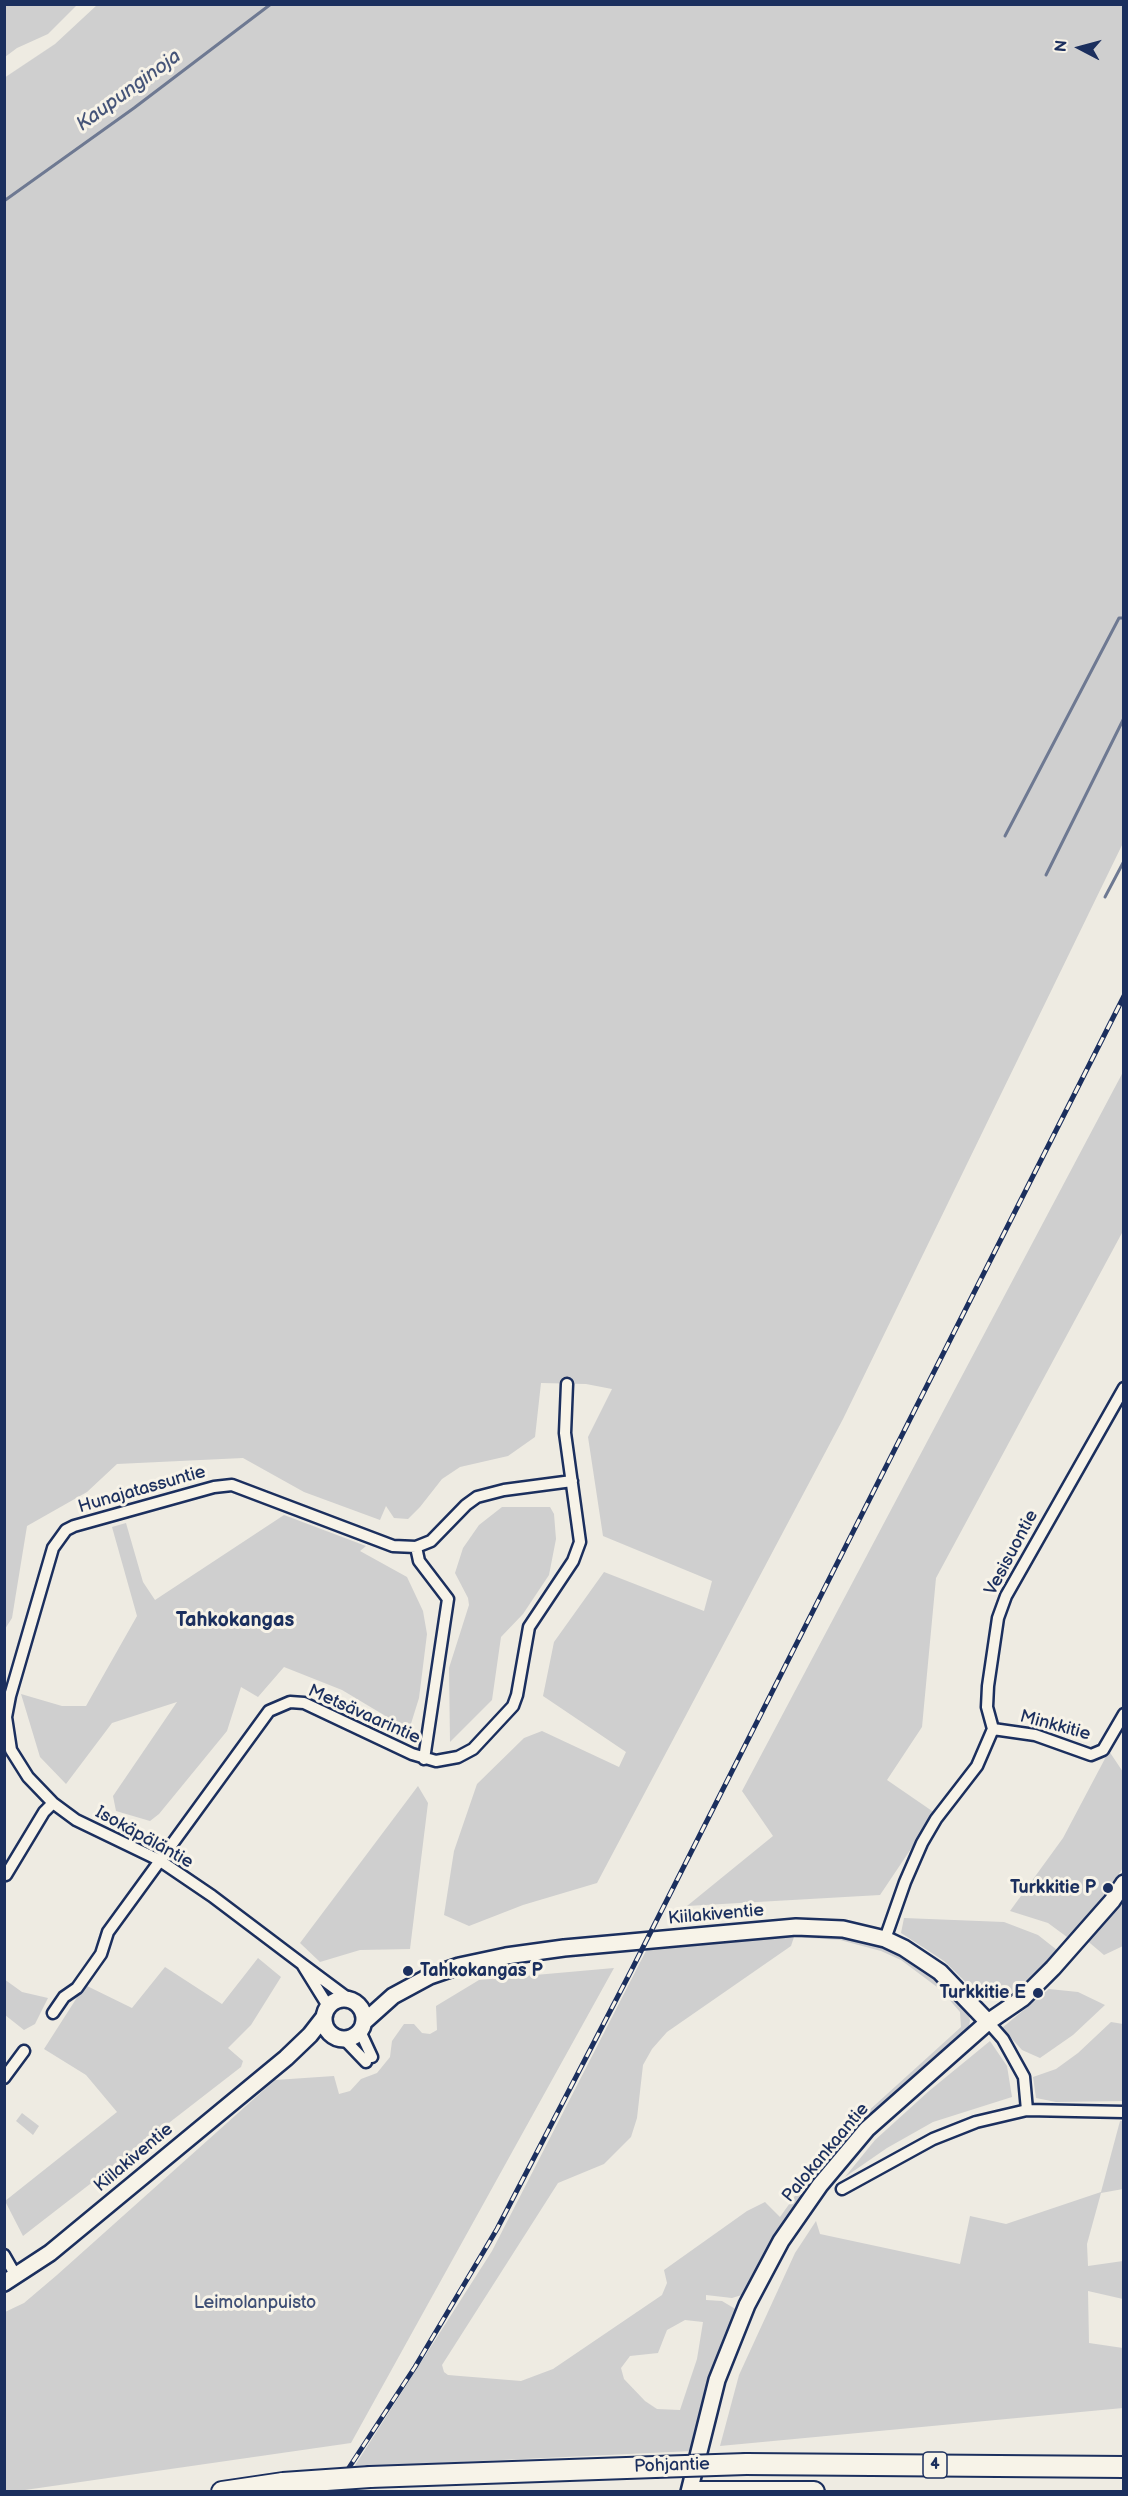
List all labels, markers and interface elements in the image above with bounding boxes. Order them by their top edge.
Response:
north arrow [1050,18,1110,78]
text: N [1052,39,1072,53]
water label: Kaupunginoja [72,45,186,137]
street label: Hunajatassuntie [76,1461,208,1519]
street label: Vesisuontie [981,1507,1043,1599]
district label: Tahkokangas [176,1609,294,1633]
street label: Metsävaarintie [304,1681,424,1749]
street label: Minkkitie [1017,1706,1093,1746]
street label: Isokäpäläntie [91,1802,197,1874]
place label: Turkkitie P [1010,1877,1096,1899]
marker: Turkkitie P [1101,1881,1115,1895]
street label: Kiilakiventie [667,1900,765,1930]
place label: Tahkokangas P [420,1960,543,1982]
marker: Tahkokangas P [401,1964,415,1978]
place label: Turkkitie E [940,1982,1026,2004]
marker: Turkkitie E [1031,1986,1045,2000]
street label: Palokankaantie [778,2099,874,2207]
street label: Kiilakiventie [90,2119,178,2197]
park label: Leimolanpuisto [194,2292,316,2314]
road number: 4 [923,2452,947,2478]
street label: Pohjantie [634,2454,710,2478]

